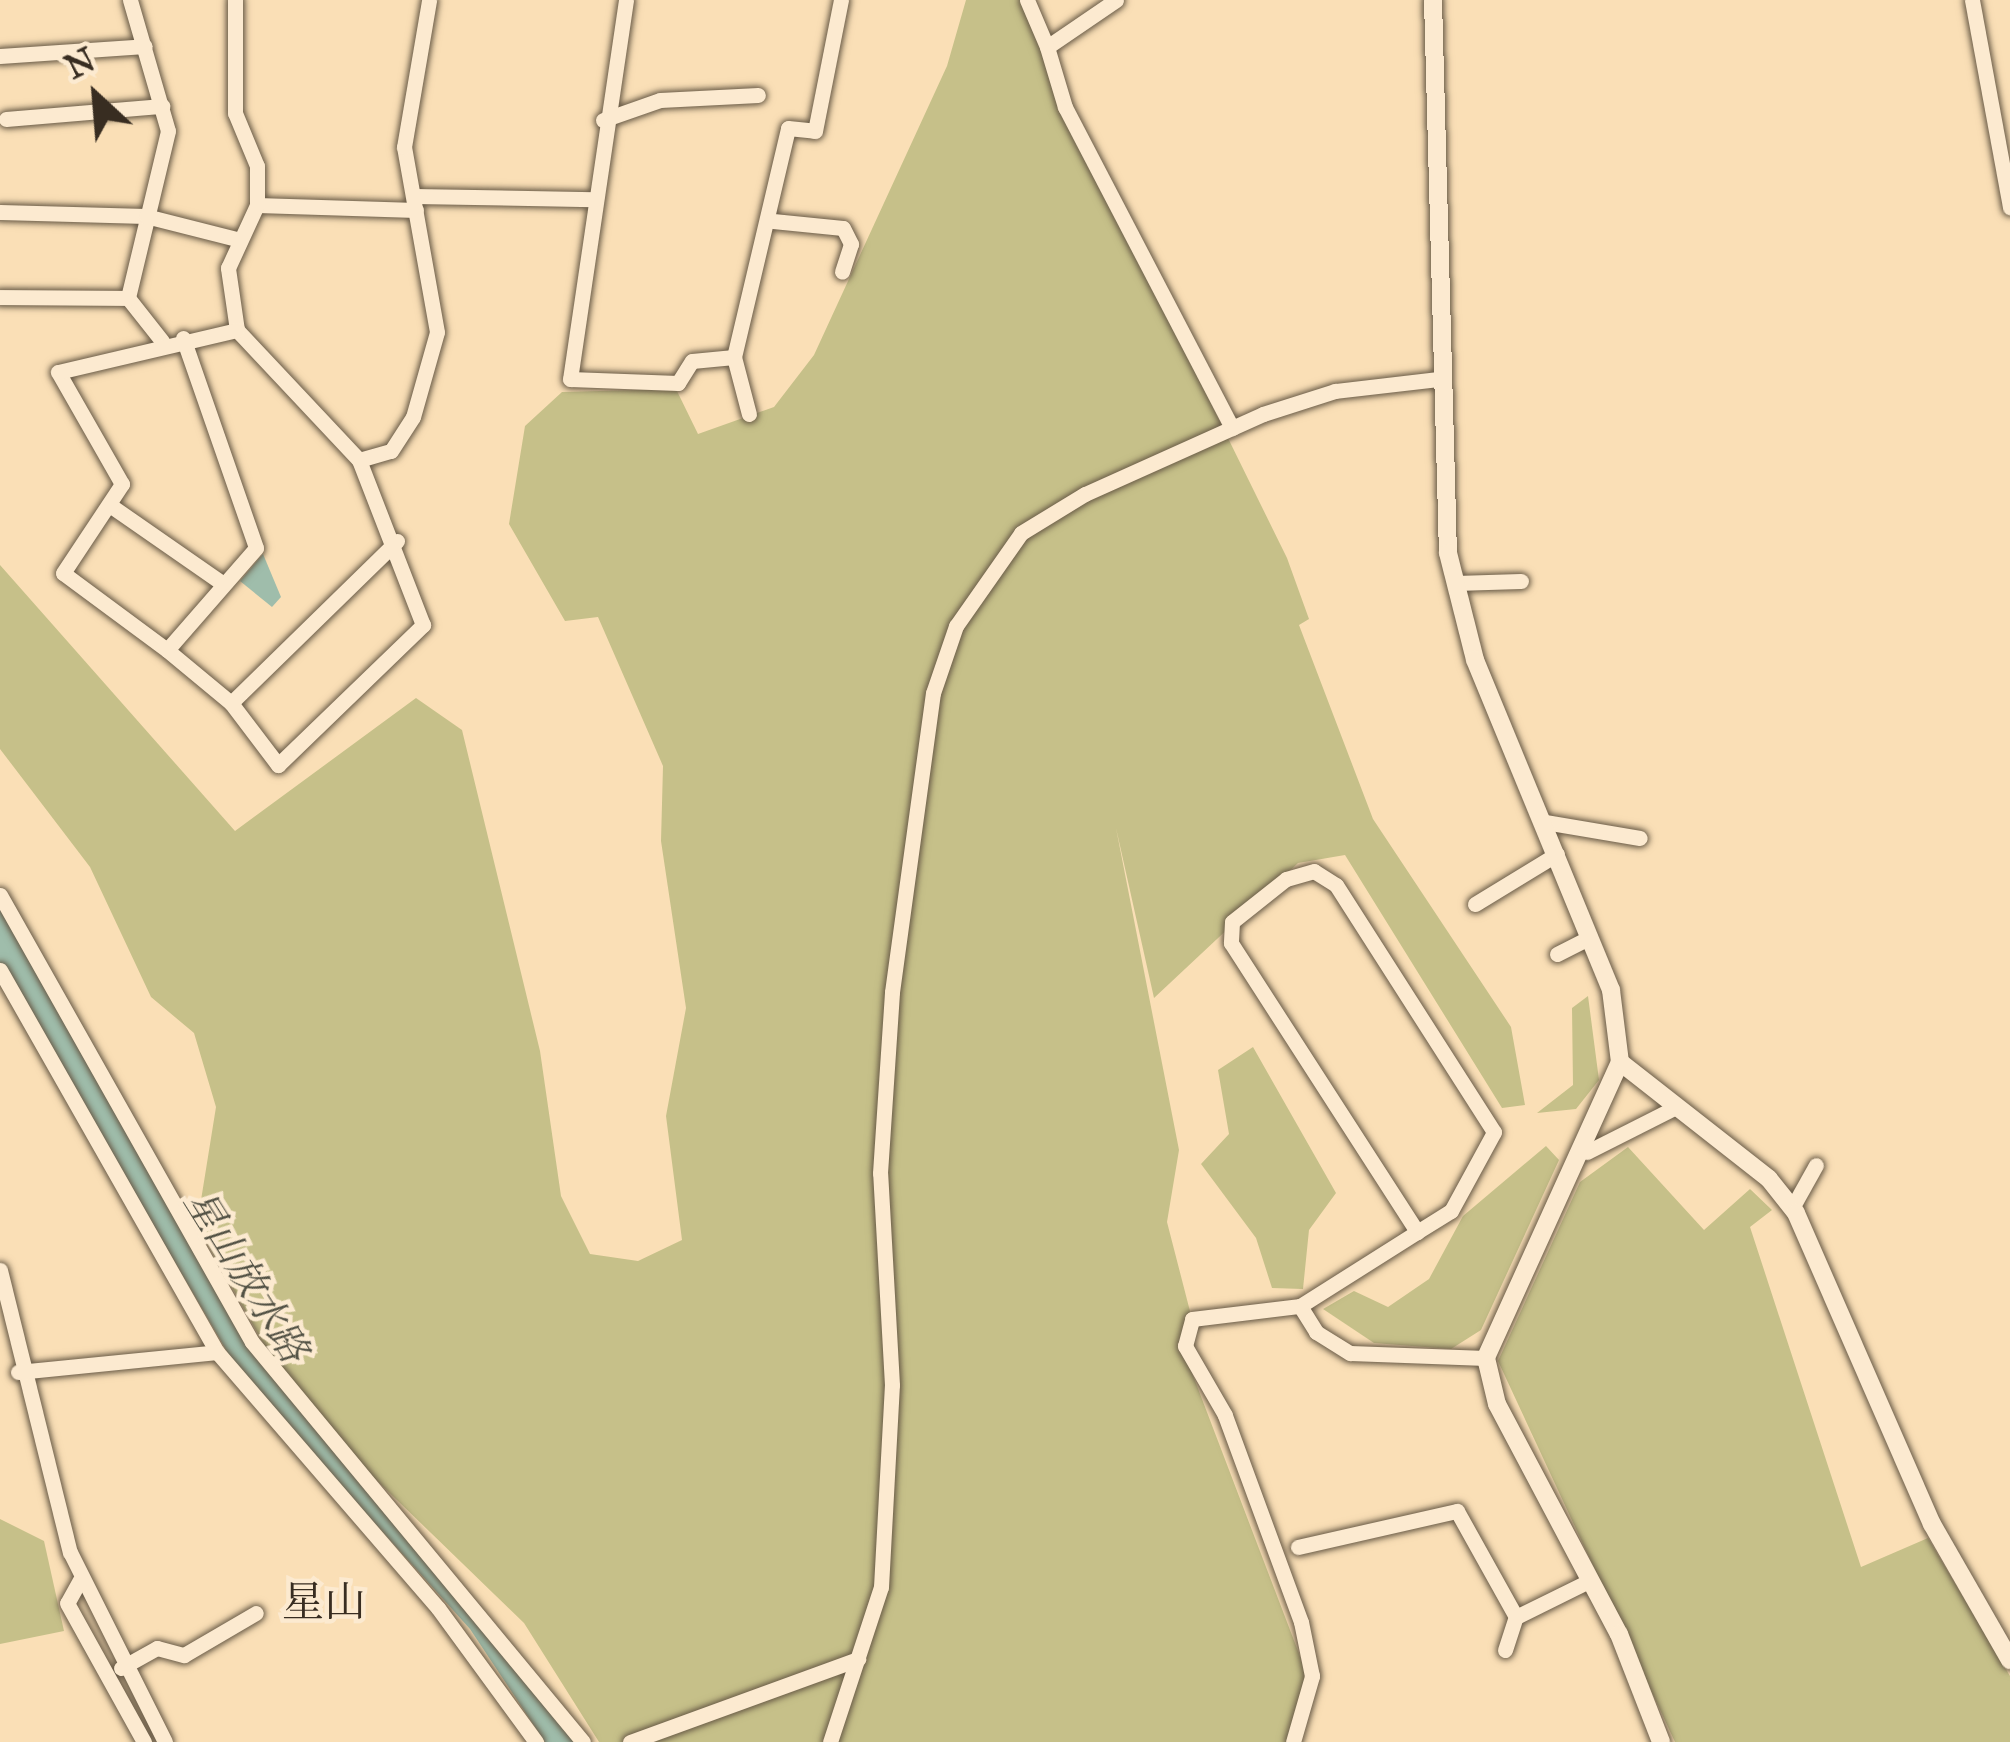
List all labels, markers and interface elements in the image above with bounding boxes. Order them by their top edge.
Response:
north arrow [36,36,156,156]
text: N [59,40,102,88]
water label: 星山放水路 [174,1181,318,1371]
district label: 星山 [282,1577,366,1627]

